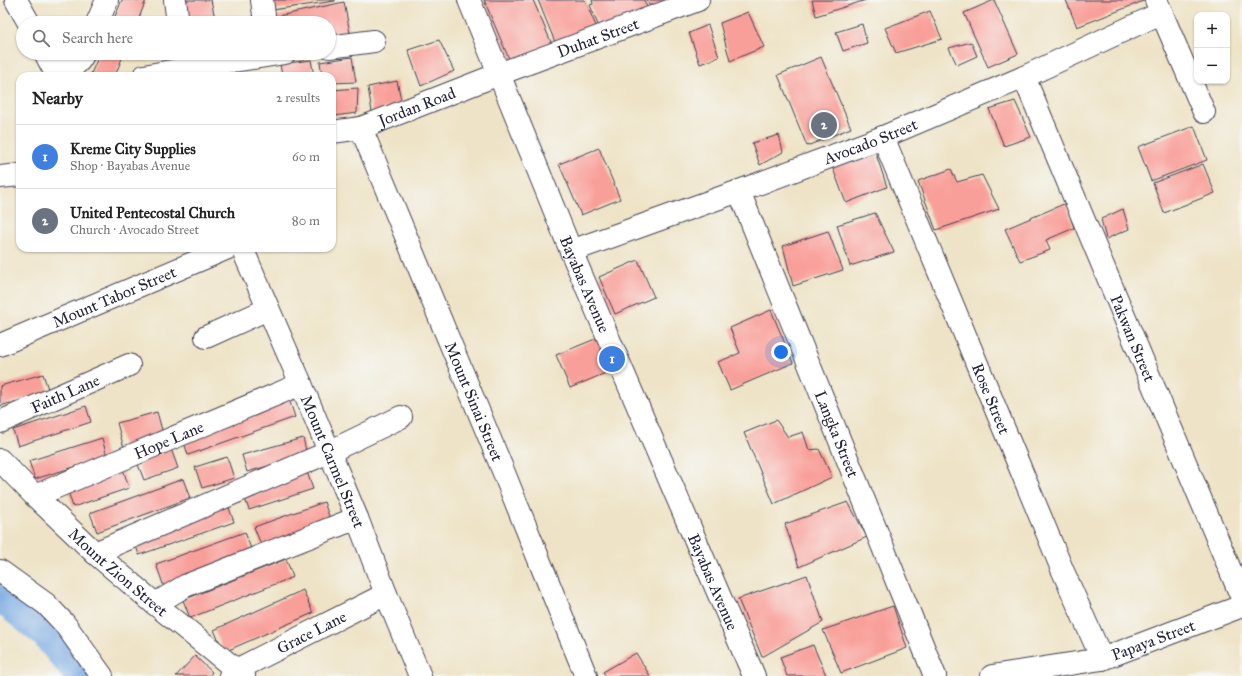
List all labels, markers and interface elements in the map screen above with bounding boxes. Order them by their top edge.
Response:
map controls [1194,12,1230,84]
button: + [1194,12,1230,48]
street label: Duhat Street [555,14,642,62]
search box [16,16,336,60]
icon: search [30,27,52,49]
text: Search here [62,29,133,47]
button: − [1194,48,1230,84]
street label: Jordan Road [374,83,458,132]
text: Nearby [32,88,83,109]
text: 2 results [276,90,320,106]
pin: 2 [811,110,837,140]
street label: Avocado Street [820,114,921,169]
text: Kreme City Supplies [70,140,196,158]
text: 1 [42,149,48,165]
text: 60 m [292,149,320,165]
text: Shop · Bayabas Avenue [70,158,190,174]
text: United Pentecostal Church [70,204,235,222]
text: 2 [42,213,48,229]
text: 80 m [292,213,320,229]
text: Church · Avocado Street [70,222,199,238]
street label: Bayabas Avenue [556,233,614,336]
street label: Mount Tabor Street [50,262,179,332]
street label: Pakwan Street [1106,292,1159,385]
street label: Mount Sinai Street [441,339,507,464]
your location [771,342,791,362]
pin: 1 [599,344,625,374]
street label: Rose Street [968,360,1014,437]
street label: Faith Lane [28,370,103,417]
street label: Langka Street [811,388,863,481]
street label: Mount Carmel Street [297,392,369,531]
street label: Hope Lane [131,417,207,463]
street label: Mount Zion Street [65,524,172,621]
street label: Bayabas Avenue [684,531,742,633]
street label: Grace Lane [274,607,350,658]
street label: Papaya Street [1109,616,1198,665]

